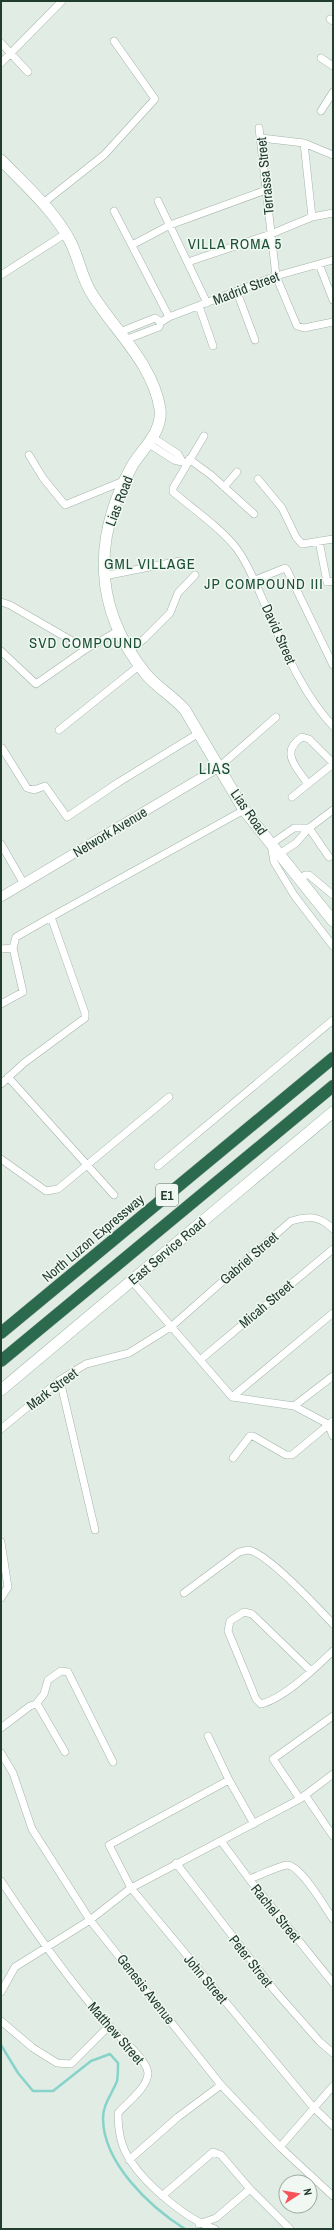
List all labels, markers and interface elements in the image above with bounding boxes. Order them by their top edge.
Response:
street label: Terrassa Street [252,136,278,216]
district label: VILLA ROMA 5 [188,233,282,254]
street label: Madrid Street [210,267,282,309]
street label: Lias Road [101,473,137,529]
district label: GML VILLAGE [104,553,196,574]
district label: JP COMPOUND III [204,573,324,594]
street label: David Street [258,601,300,667]
district label: SVD COMPOUND [29,632,143,653]
district label: LIAS [199,757,231,779]
street label: Lias Road [227,785,271,839]
street label: Network Avenue [70,803,150,861]
road number: E1 [156,1184,178,1206]
street label: North Luzon Expressway [38,1190,148,1286]
street label: East Service Road [125,1213,209,1289]
street label: Gabriel Street [216,1228,282,1288]
street label: Micah Street [235,1276,297,1332]
street label: Mark Street [23,1364,81,1414]
street label: Rachel Street [247,1880,305,1946]
street label: Peter Street [225,1931,277,1991]
street label: Genesis Avenue [113,1950,179,2028]
street label: John Street [180,1951,232,2007]
street label: Matthew Street [84,1998,148,2068]
north arrow [278,2174,318,2214]
text: N [300,2187,315,2197]

